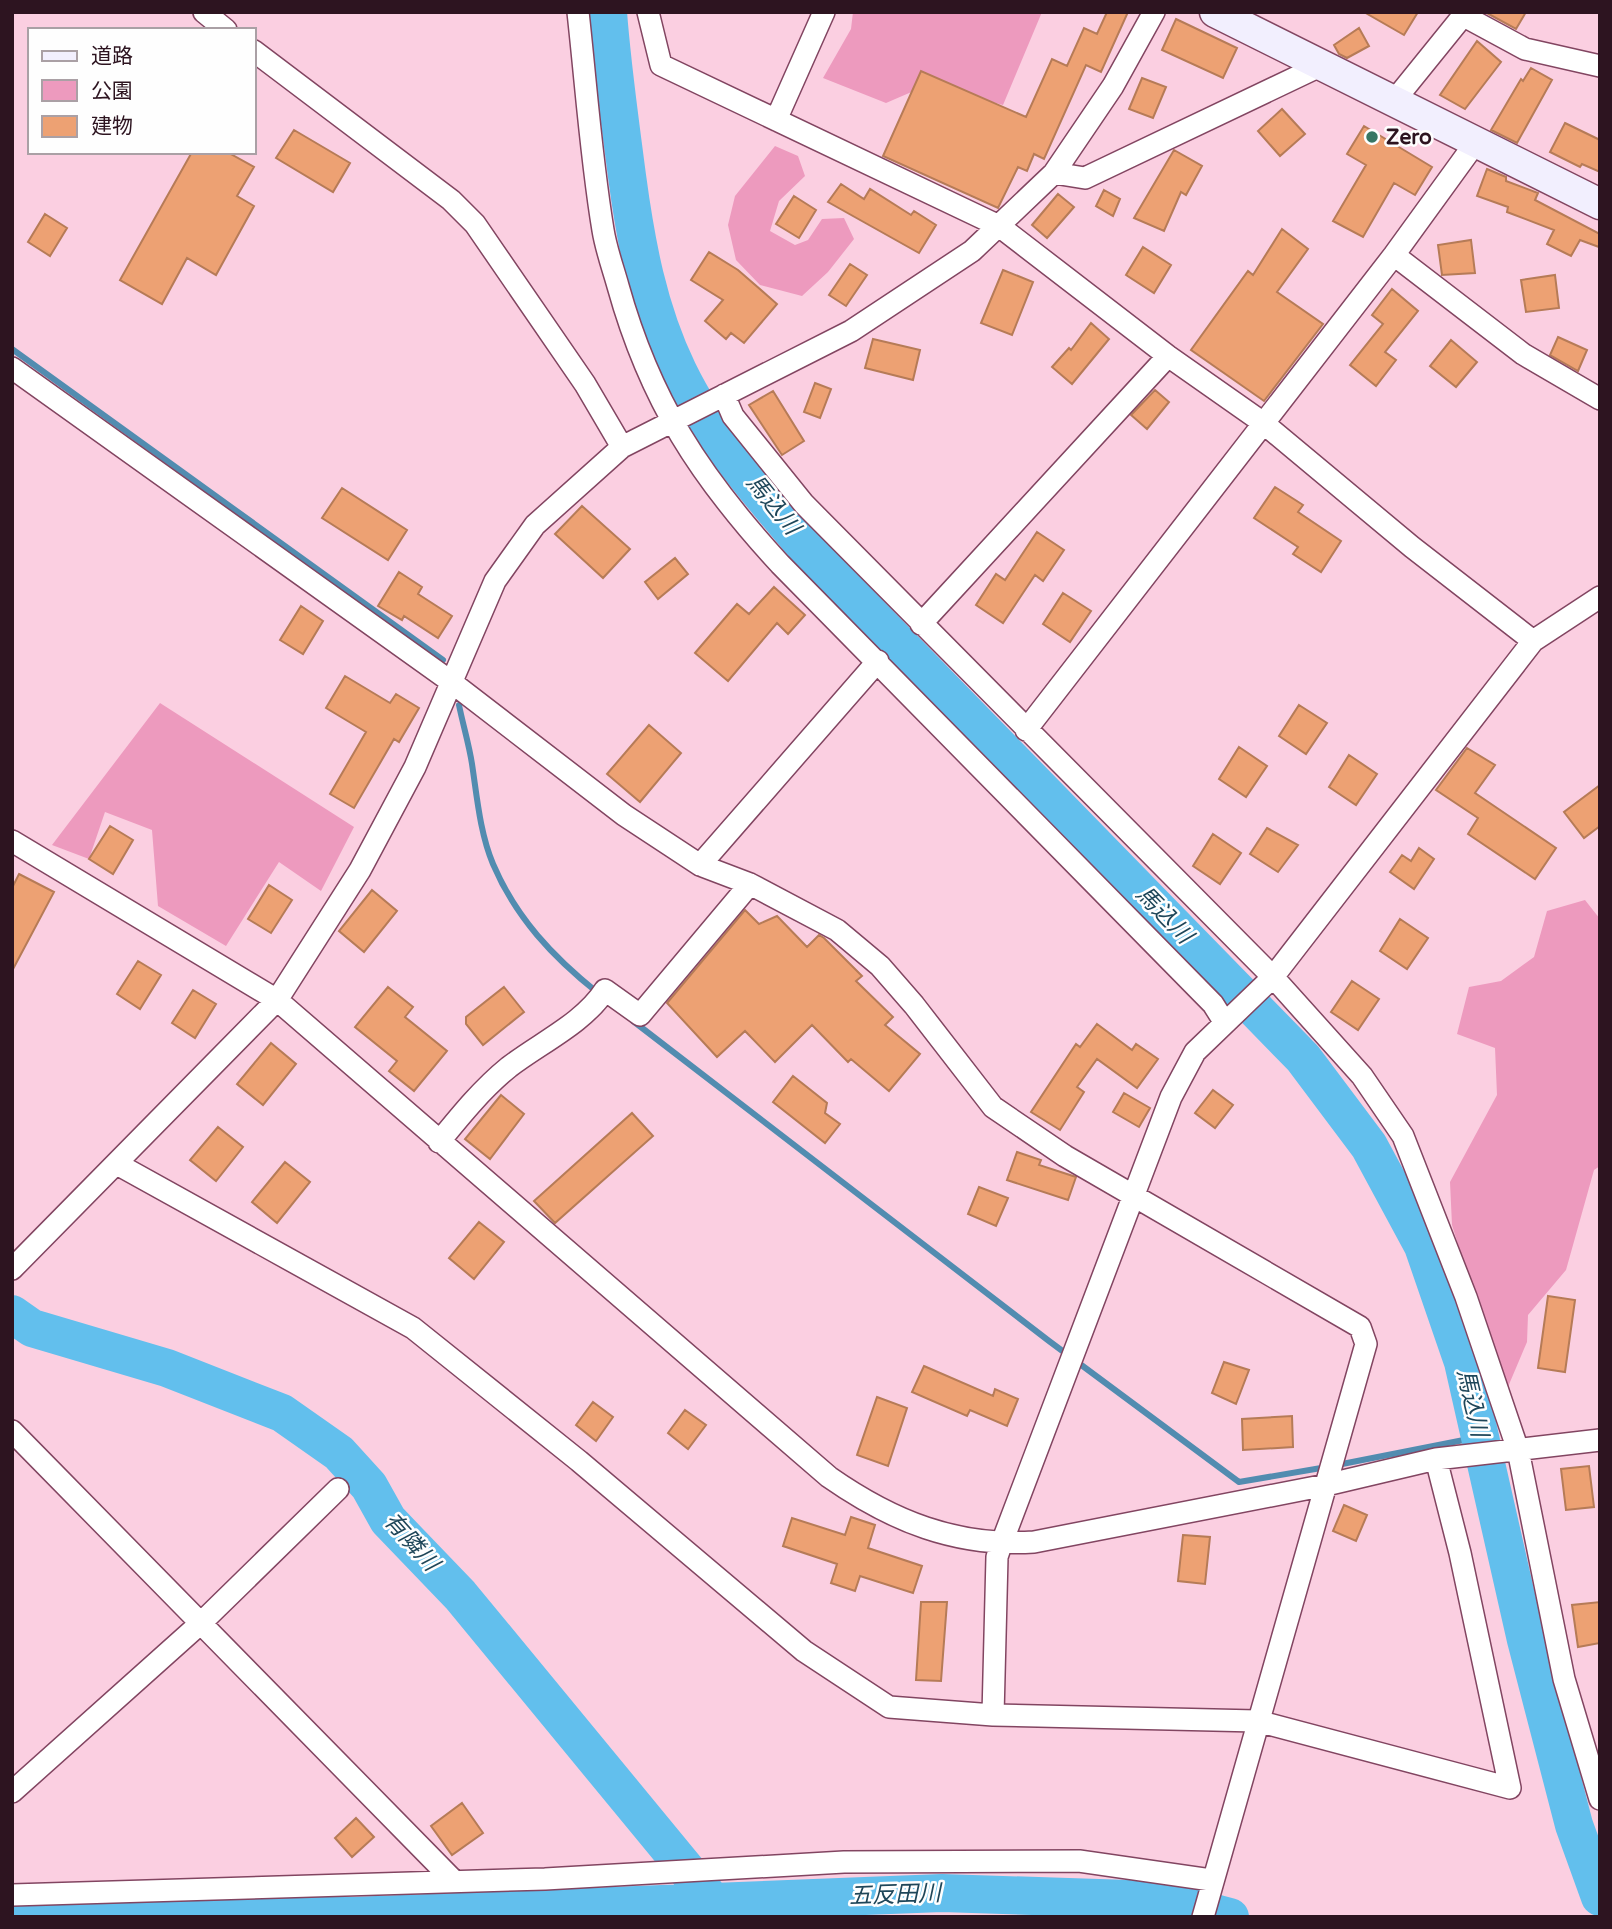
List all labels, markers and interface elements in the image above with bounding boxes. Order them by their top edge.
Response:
legend [28,28,256,154]
text: 道路 [91,44,133,69]
text: 公園 [91,79,133,104]
text: 建物 [91,114,133,139]
place label: Zero [1386,125,1432,150]
marker: Zero [1364,129,1380,145]
water label: 馬込川 [740,469,807,543]
water label: 馬込川 [1130,880,1200,952]
water label: 馬込川 [1451,1366,1494,1443]
water label: 有隣川 [378,1507,446,1579]
water label: 五反田川 [849,1879,944,1911]

